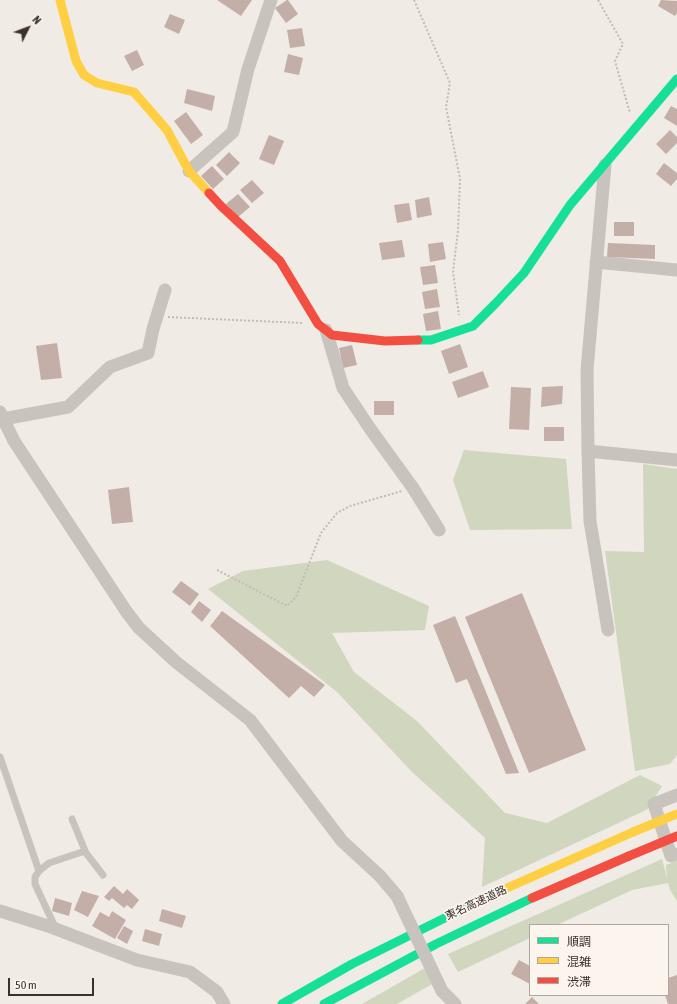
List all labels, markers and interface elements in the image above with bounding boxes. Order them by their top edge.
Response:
north arrow [8,8,48,48]
text: N [30,14,44,26]
street label: 東名高速道路 [443,883,509,923]
legend [529,924,669,996]
text: 順調 [567,935,591,949]
text: 混雑 [567,955,591,969]
scale bar [10,970,96,996]
text: 渋滞 [567,975,591,989]
text: 50 m [15,978,37,992]

